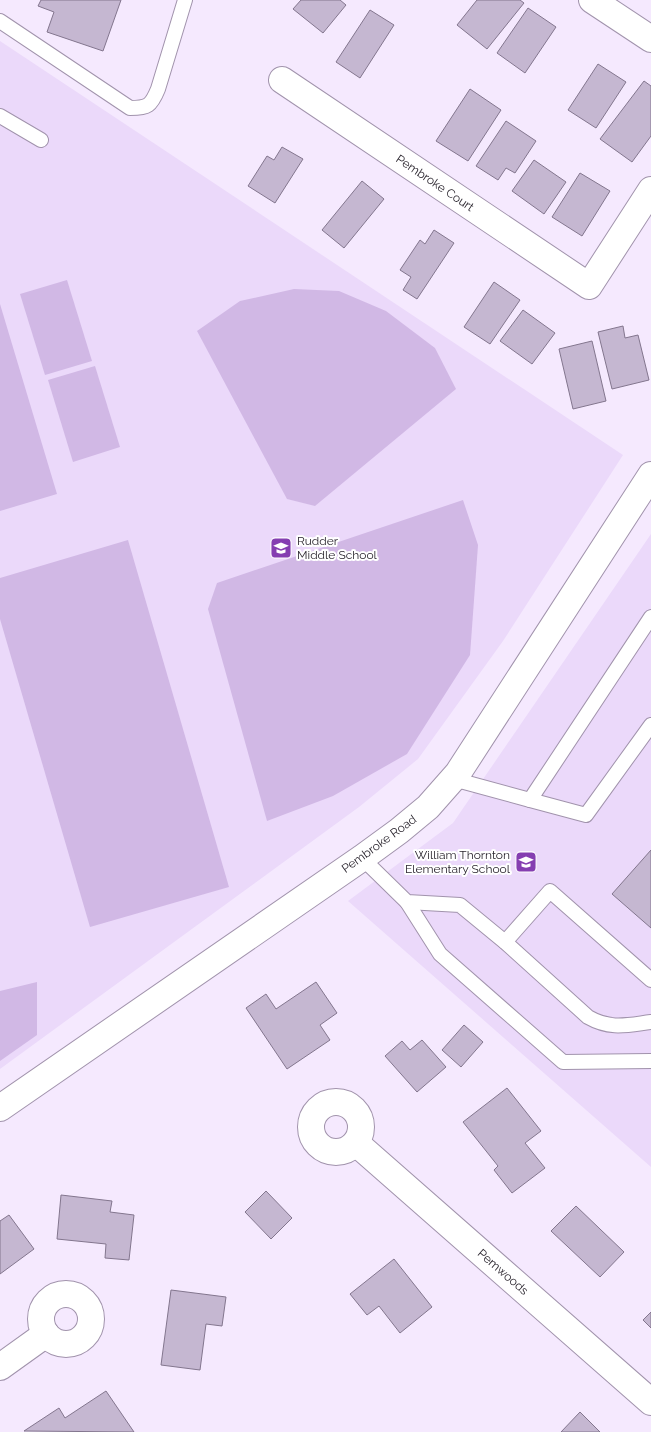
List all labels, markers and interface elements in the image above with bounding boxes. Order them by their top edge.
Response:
street label: Pembroke Court [393,152,477,214]
place label: Rudder Middle School [297,534,378,562]
school or university icon: Rudder Middle School [269,536,293,560]
street label: Pembroke Road [339,812,419,876]
place label: William Thornton Elementary School [405,848,511,876]
school or university icon: William Thornton Elementary School [514,850,538,874]
street label: Pemwoods [475,1246,531,1298]

